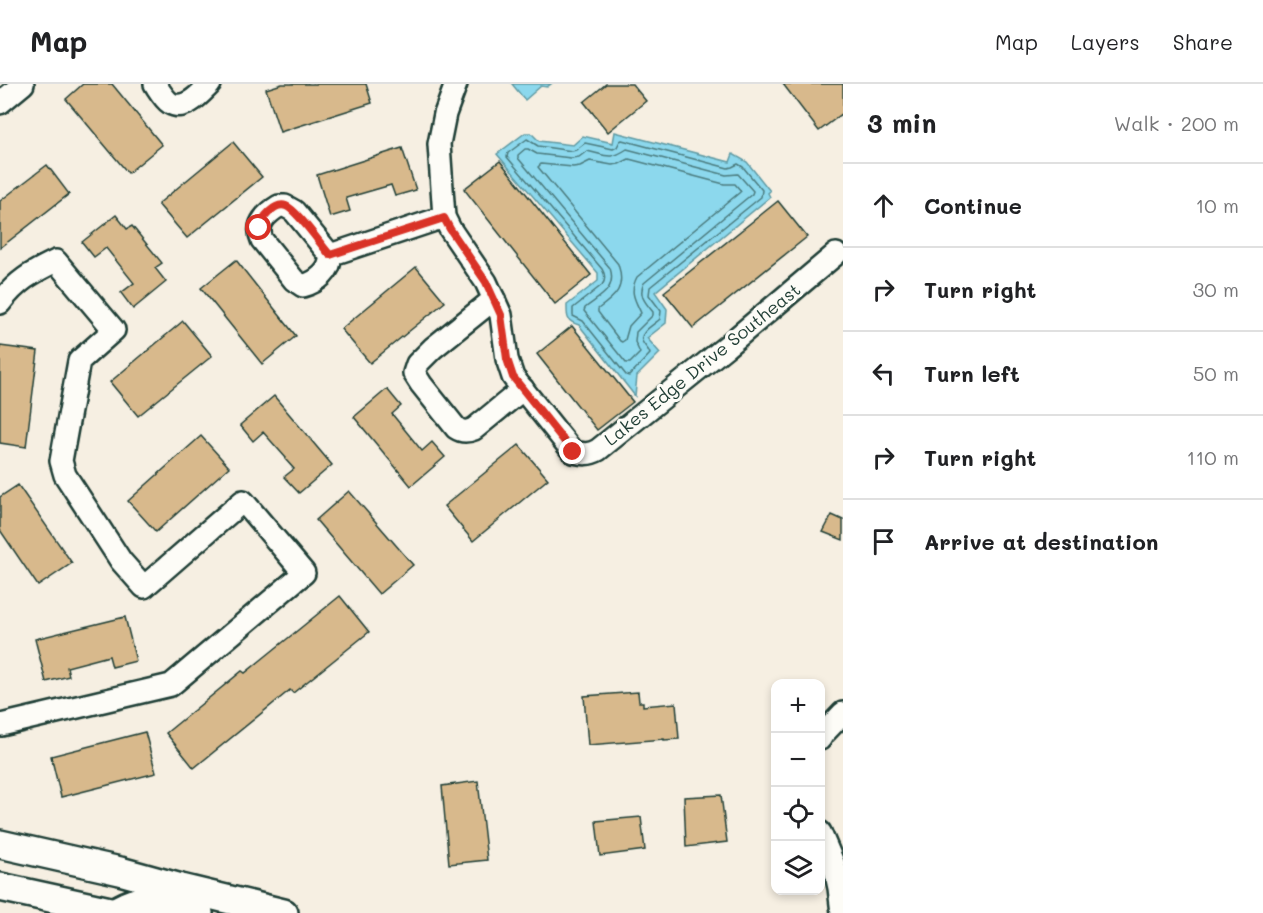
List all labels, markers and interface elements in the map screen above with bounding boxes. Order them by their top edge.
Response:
text: Map [30,23,87,59]
text: Map [995,28,1038,55]
text: Layers [1071,28,1140,55]
text: Share [1173,28,1233,55]
text: 3 min [867,106,936,140]
text: Walk · 200 m [1114,110,1239,136]
icon: ahead [867,189,900,222]
text: Continue [924,191,1022,220]
text: 10 m [1195,192,1239,218]
route start [245,214,271,240]
icon: right [867,273,900,306]
text: Turn right [924,275,1036,304]
text: 30 m [1193,276,1239,302]
street label: Lakes Edge Drive Southeast [599,277,805,451]
icon: left [867,357,900,390]
text: Turn left [924,359,1020,388]
text: 50 m [1193,360,1239,386]
route end [559,438,585,464]
icon: right [867,441,900,474]
text: Turn right [924,443,1036,472]
text: 110 m [1186,444,1239,470]
icon: arrive [867,525,900,558]
text: Arrive at destination [924,527,1159,556]
map controls [771,679,825,895]
button: + [771,679,825,733]
button: − [771,733,825,787]
button: locate [771,787,825,841]
button: layers [771,841,825,895]

